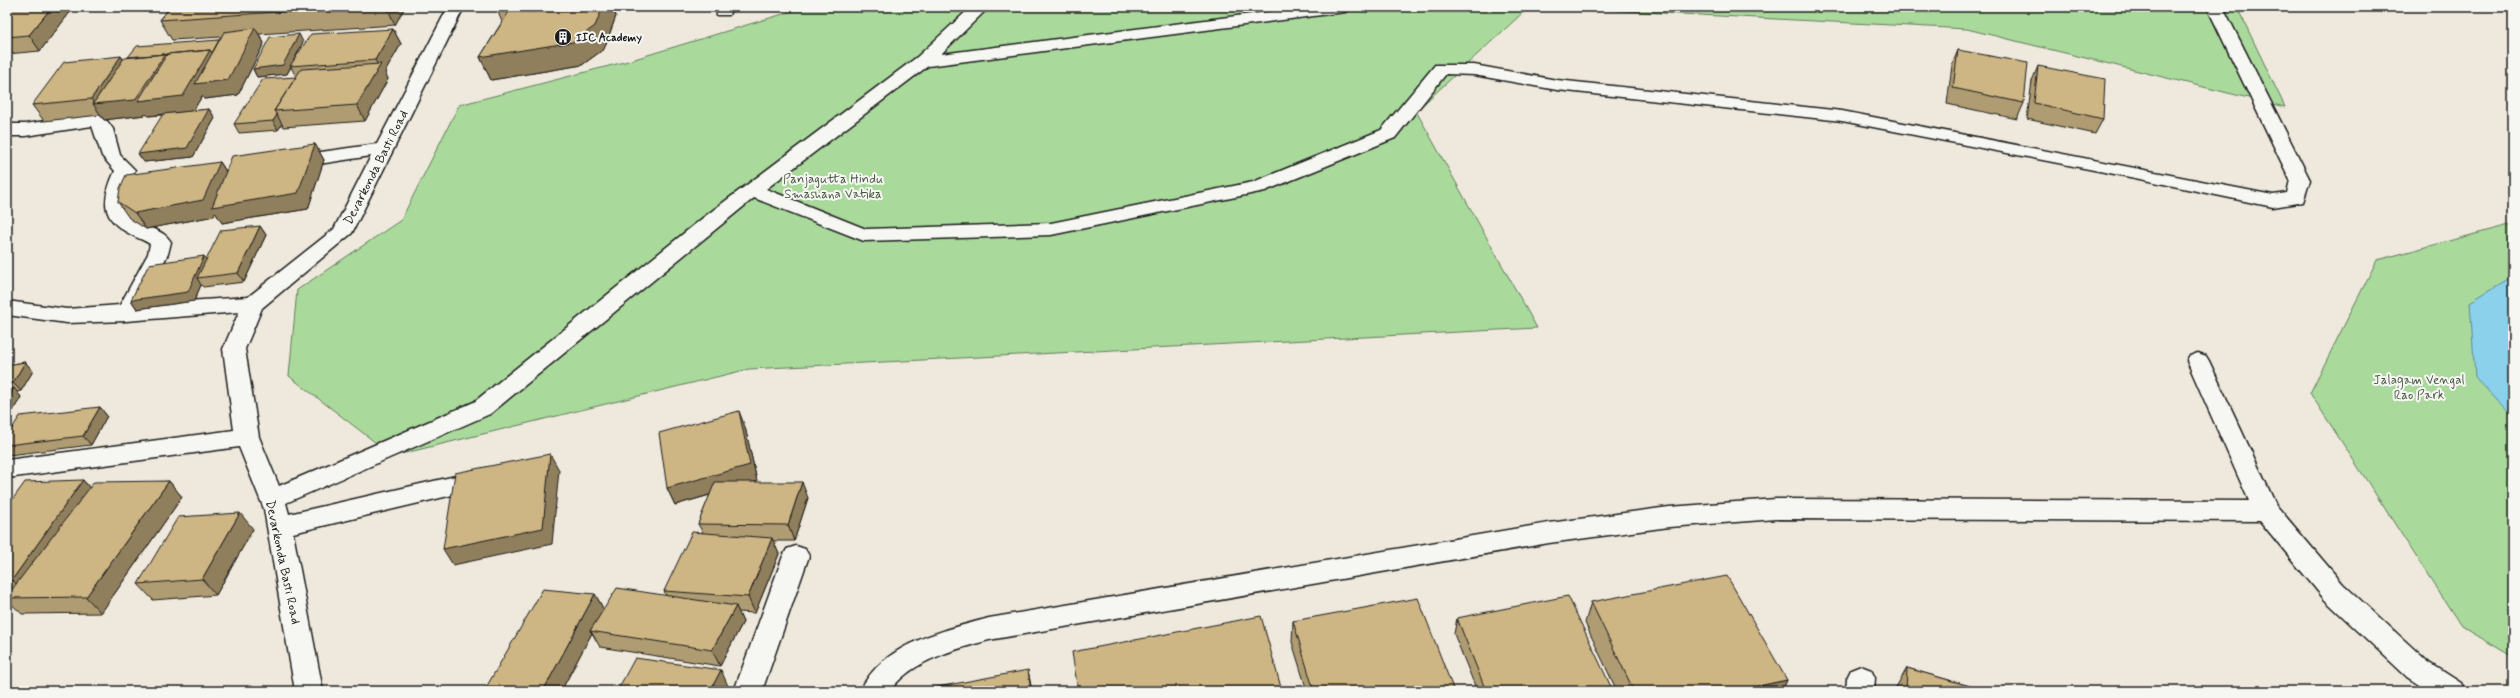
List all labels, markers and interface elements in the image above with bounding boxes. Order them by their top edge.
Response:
building icon: IIC Academy [553,27,573,47]
place label: IIC Academy [576,31,642,45]
street label: Devarkonda Basti Road [340,108,413,228]
park label: Panjagutta Hindu Smashana Vatika [783,171,883,203]
park label: Jalagam Vengal Rao Park [2373,372,2465,404]
street label: Devarkonda Basti Road [261,499,304,626]

